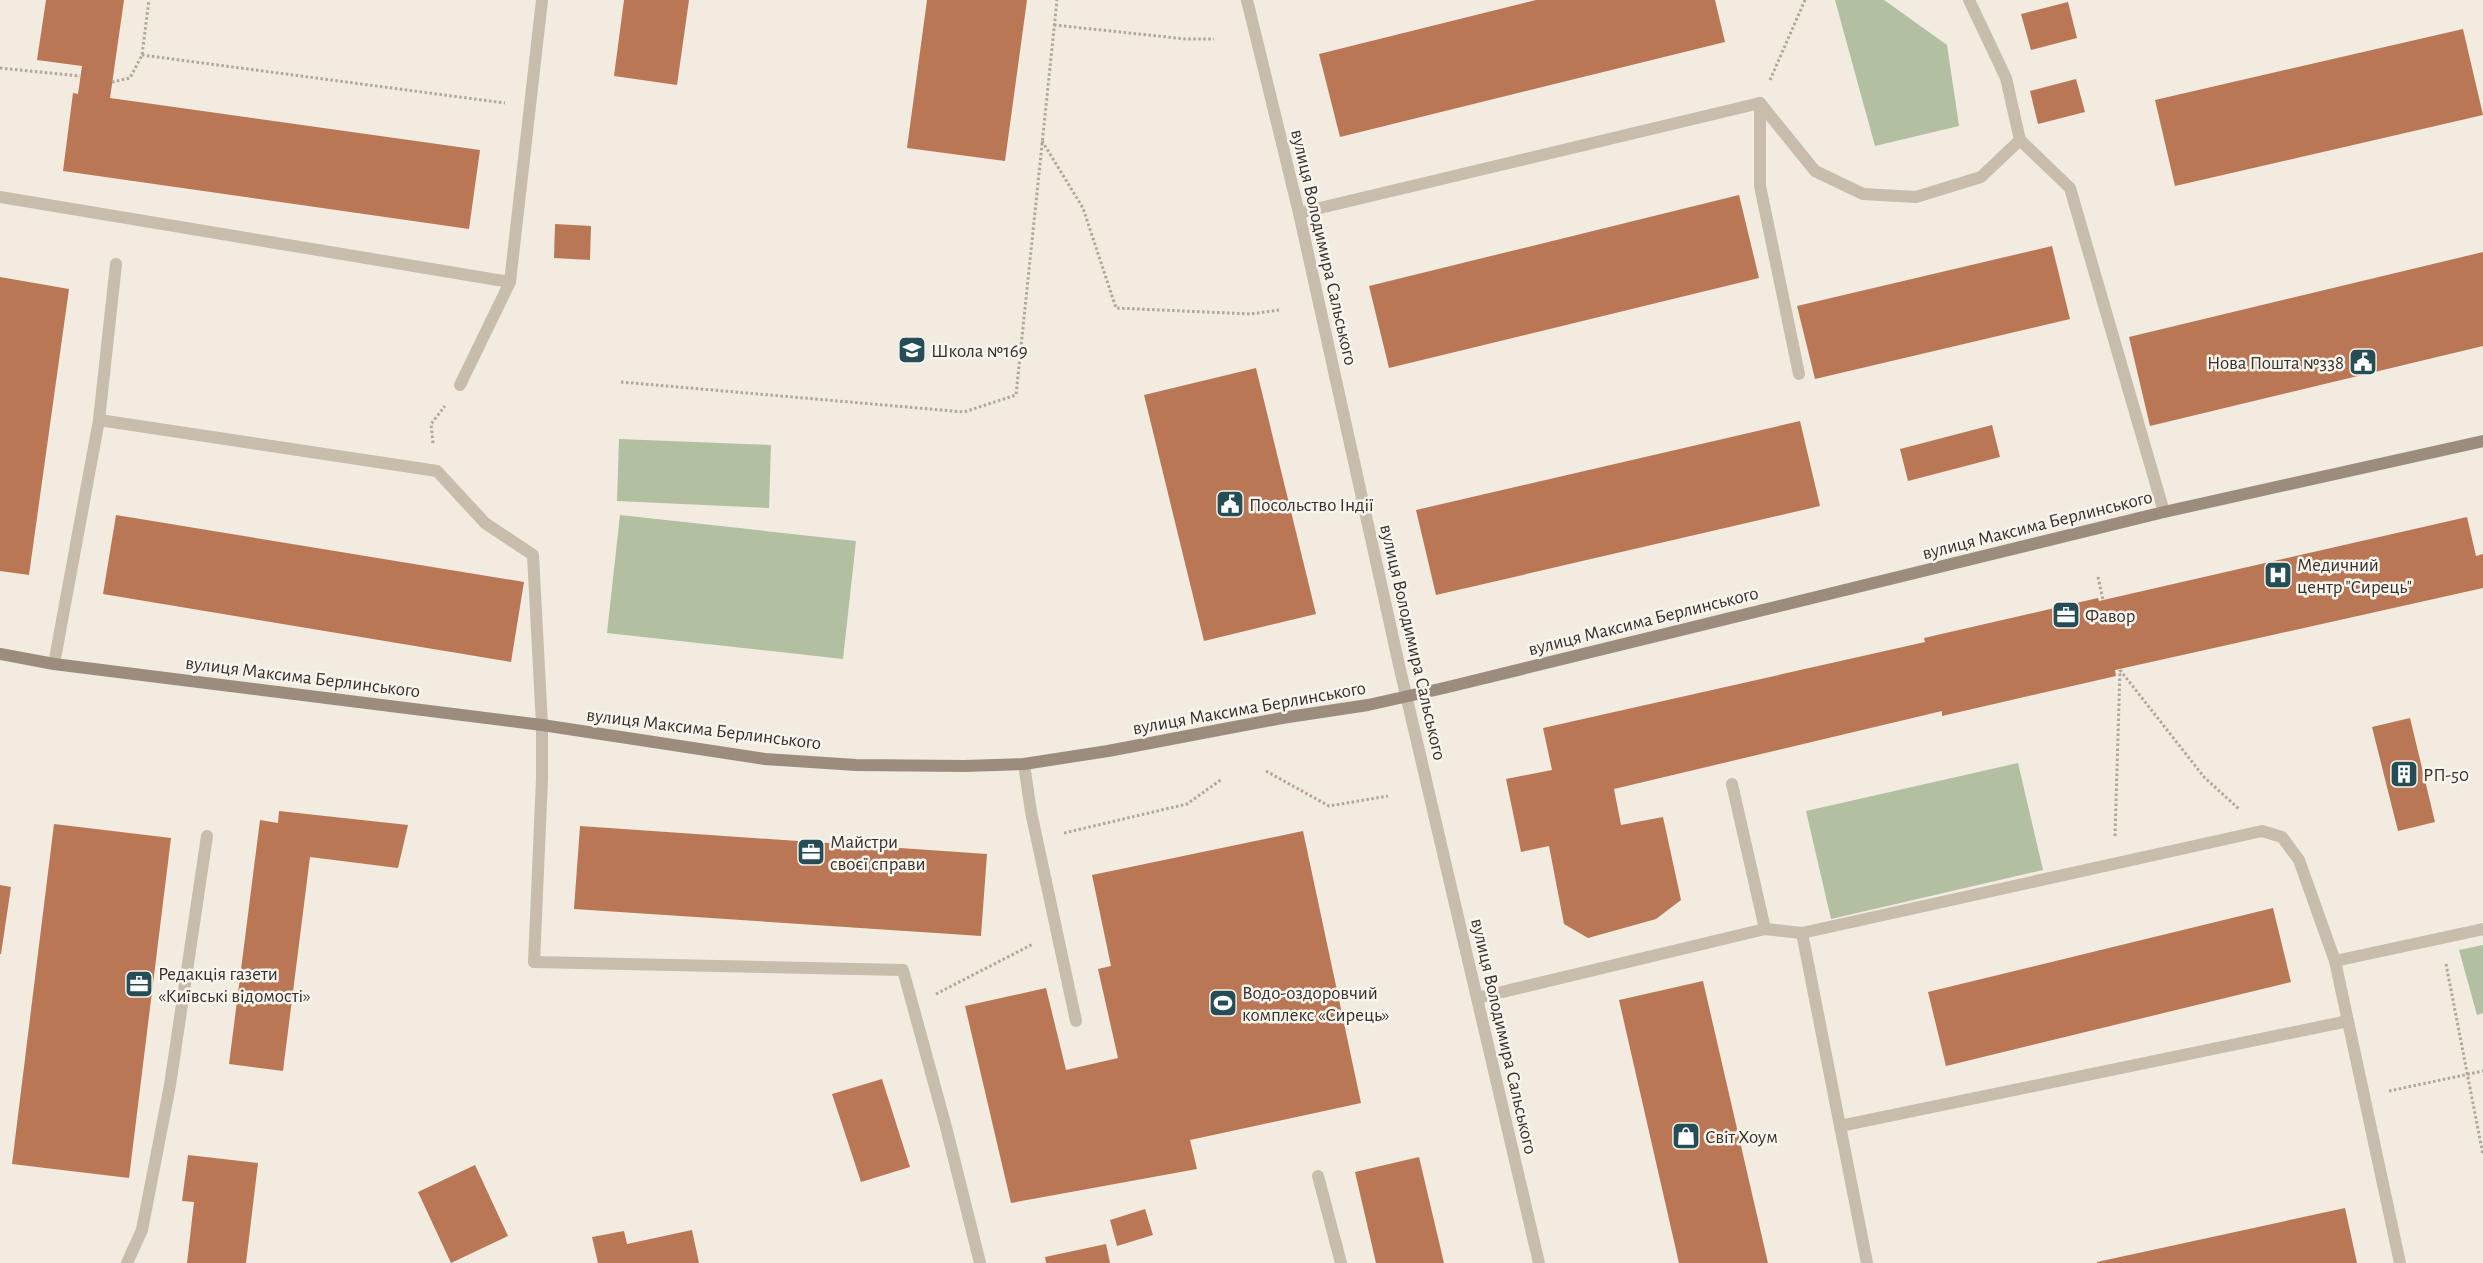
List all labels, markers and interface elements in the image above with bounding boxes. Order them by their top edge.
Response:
street label: вулиця Володимира Сальського [1287,128,1360,367]
school or university icon: Школа №169 [897,335,927,365]
place label: Школа №169 [931,342,1028,361]
public building icon: Нова Пошта №338 [2348,347,2378,377]
place label: Нова Пошта №338 [2207,354,2344,373]
street label: вулиця Максима Берлинського [1920,488,2154,563]
public building icon: Посольство Індії [1215,489,1245,519]
place label: Посольство Індії [1249,496,1374,515]
street label: вулиця Володимира Сальського [1376,523,1449,762]
place label: Медичний центр "Сирець" [2297,556,2412,597]
hospital icon: Медичний центр "Сирець" [2263,560,2293,590]
street label: вулиця Максима Берлинського [1526,584,1760,659]
office icon: Фавор [2051,600,2081,630]
place label: Фавор [2085,607,2135,626]
street label: вулиця Максима Берлинського [184,654,421,701]
street label: вулиця Максима Берлинського [1131,679,1367,738]
street label: вулиця Максима Берлинського [585,706,822,753]
building icon: РП-50 [2389,759,2419,789]
place label: РП-50 [2423,766,2469,785]
place label: Майстри своєї справи [830,833,926,874]
office icon: Майстри своєї справи [796,837,826,867]
street label: вулиця Володимира Сальського [1467,917,1540,1156]
place label: Редакція газети «Київські відомості» [158,965,311,1006]
office icon: Редакція газети «Київські відомості» [124,969,154,999]
place label: Водо-оздоровчий комплекс «Сирець» [1242,984,1390,1025]
sports icon: Водо-оздоровчий комплекс «Сирець» [1208,988,1238,1018]
shop icon: Світ Хоум [1671,1121,1701,1151]
place label: Світ Хоум [1705,1128,1778,1147]

